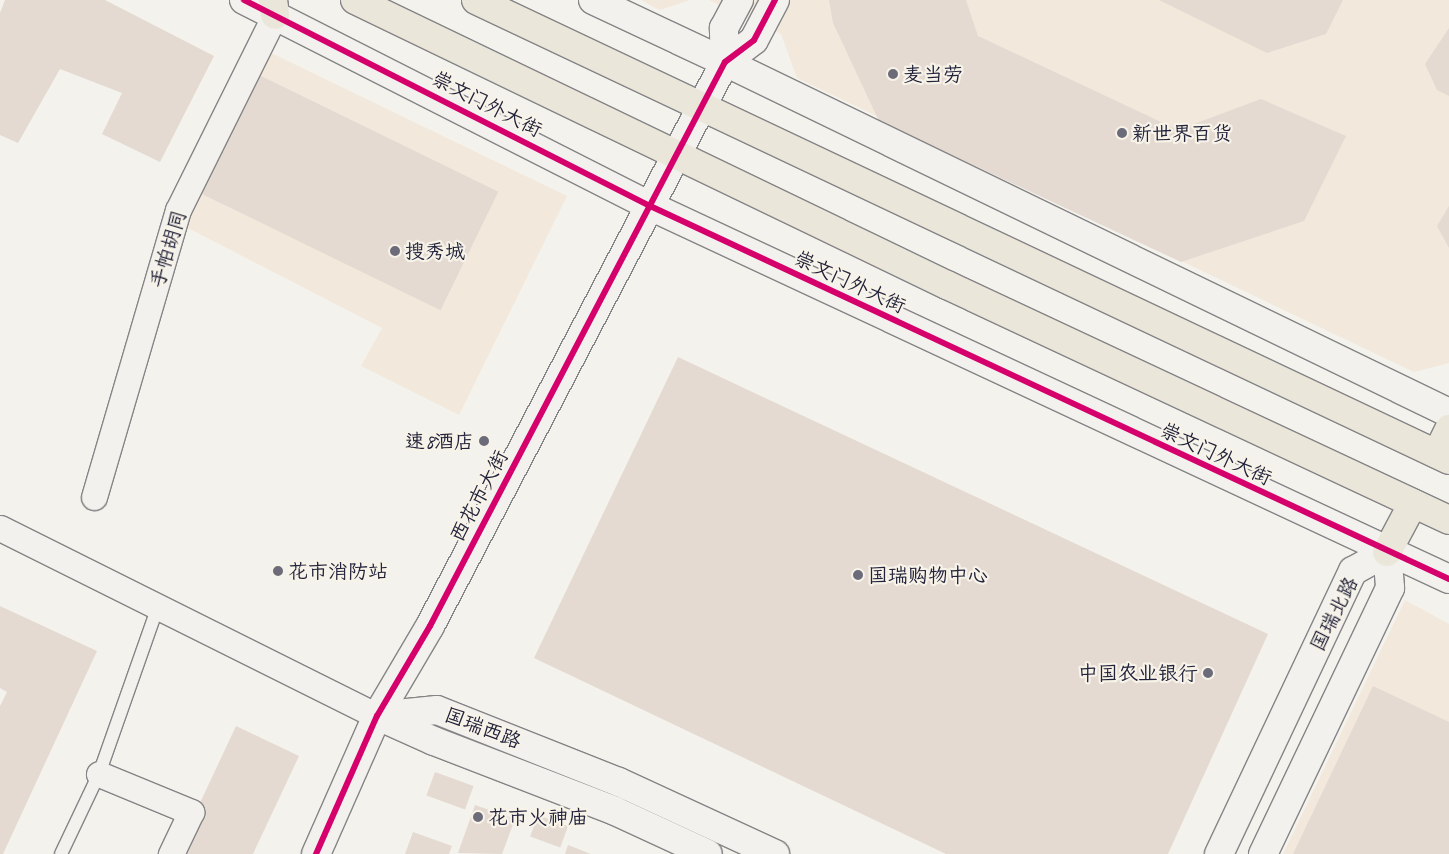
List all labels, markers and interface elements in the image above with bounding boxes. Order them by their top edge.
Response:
place label: 麦当劳 [903,62,963,86]
street label: 崇文门外大街 [428,66,546,142]
marker: 麦当劳 [887,68,899,80]
place label: 新世界百货 [1132,121,1232,145]
marker: 新世界百货 [1116,127,1128,139]
street label: 手帕胡同 [145,207,191,291]
place label: 搜秀城 [405,239,465,263]
marker: 搜秀城 [389,245,401,257]
street label: 崇文门外大街 [791,246,909,318]
street label: 崇文门外大街 [1157,418,1275,490]
place label: 速8酒店 [405,429,474,453]
marker: 速8酒店 [478,435,490,447]
street label: 西花市大街 [445,446,513,546]
place label: 花市消防站 [288,559,388,583]
place label: 国瑞购物中心 [868,563,988,587]
marker: 花市消防站 [272,565,284,577]
marker: 国瑞购物中心 [852,569,864,581]
street label: 国瑞北路 [1305,573,1363,655]
place label: 中国农业银行 [1078,661,1198,685]
marker: 中国农业银行 [1202,667,1214,679]
street label: 国瑞西路 [441,702,525,754]
place label: 花市火神庙 [488,805,588,829]
marker: 花市火神庙 [472,811,484,823]

